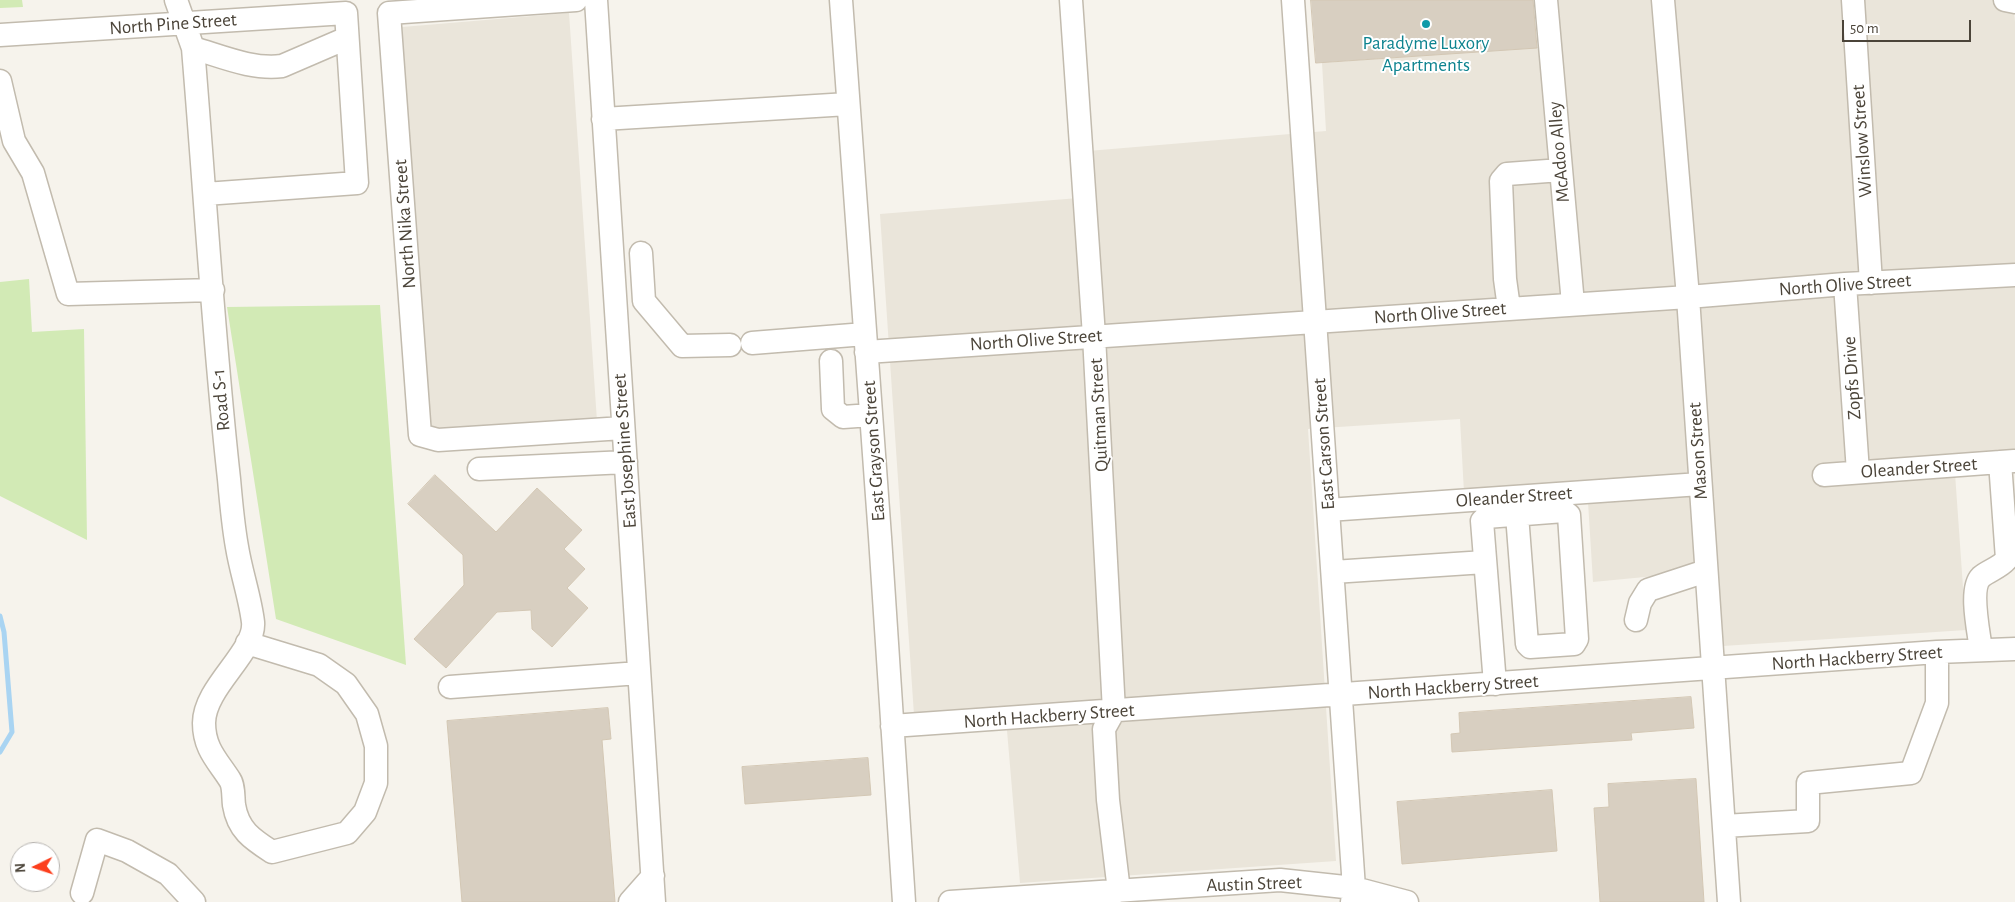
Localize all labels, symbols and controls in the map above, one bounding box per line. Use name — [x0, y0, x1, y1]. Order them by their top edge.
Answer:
street label: North Pine Street — [108, 8, 238, 40]
scale bar — [1845, 10, 1974, 42]
marker: Paradyme Luxory Apartments — [1420, 18, 1432, 30]
text: 50 m — [1850, 21, 1879, 36]
place label: Paradyme Luxory Apartments — [1363, 32, 1489, 76]
street label: Winslow Street — [1847, 84, 1877, 198]
street label: McAdoo Alley — [1543, 100, 1575, 204]
street label: North Nika Street — [389, 159, 421, 289]
street label: North Olive Street — [1778, 269, 1912, 301]
street label: North Olive Street — [1373, 297, 1507, 329]
street label: North Olive Street — [969, 324, 1103, 356]
street label: Zopfs Drive — [1838, 336, 1866, 420]
street label: Quitman Street — [1085, 358, 1113, 472]
street label: Road S-1 — [207, 368, 235, 432]
street label: East Josephine Street — [608, 373, 642, 529]
street label: East Carson Street — [1308, 377, 1340, 511]
street label: East Grayson Street — [858, 380, 890, 522]
street label: Mason Street — [1683, 402, 1713, 500]
street label: Oleander Street — [1860, 453, 1978, 483]
street label: Oleander Street — [1455, 482, 1573, 512]
street label: North Hackberry Street — [1771, 641, 1943, 675]
street label: North Hackberry Street — [1367, 670, 1539, 704]
street label: North Hackberry Street — [963, 699, 1135, 733]
north arrow — [10, 842, 60, 892]
text: N — [14, 863, 28, 873]
street label: Austin Street — [1206, 871, 1302, 897]

